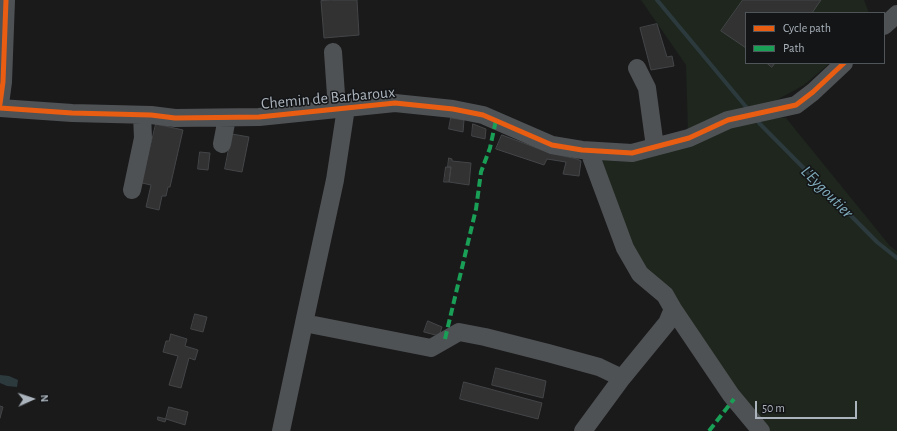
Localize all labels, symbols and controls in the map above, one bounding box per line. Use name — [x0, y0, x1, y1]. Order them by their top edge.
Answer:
legend — [745, 12, 885, 64]
text: Cycle path — [783, 22, 831, 34]
text: Path — [783, 42, 805, 54]
street label: Chemin de Barbaroux — [260, 83, 396, 113]
water label: L'Eygoutier — [796, 161, 858, 223]
north arrow — [12, 379, 52, 419]
scale bar — [757, 393, 859, 419]
text: N — [39, 394, 50, 402]
text: 50 m — [762, 402, 785, 414]

